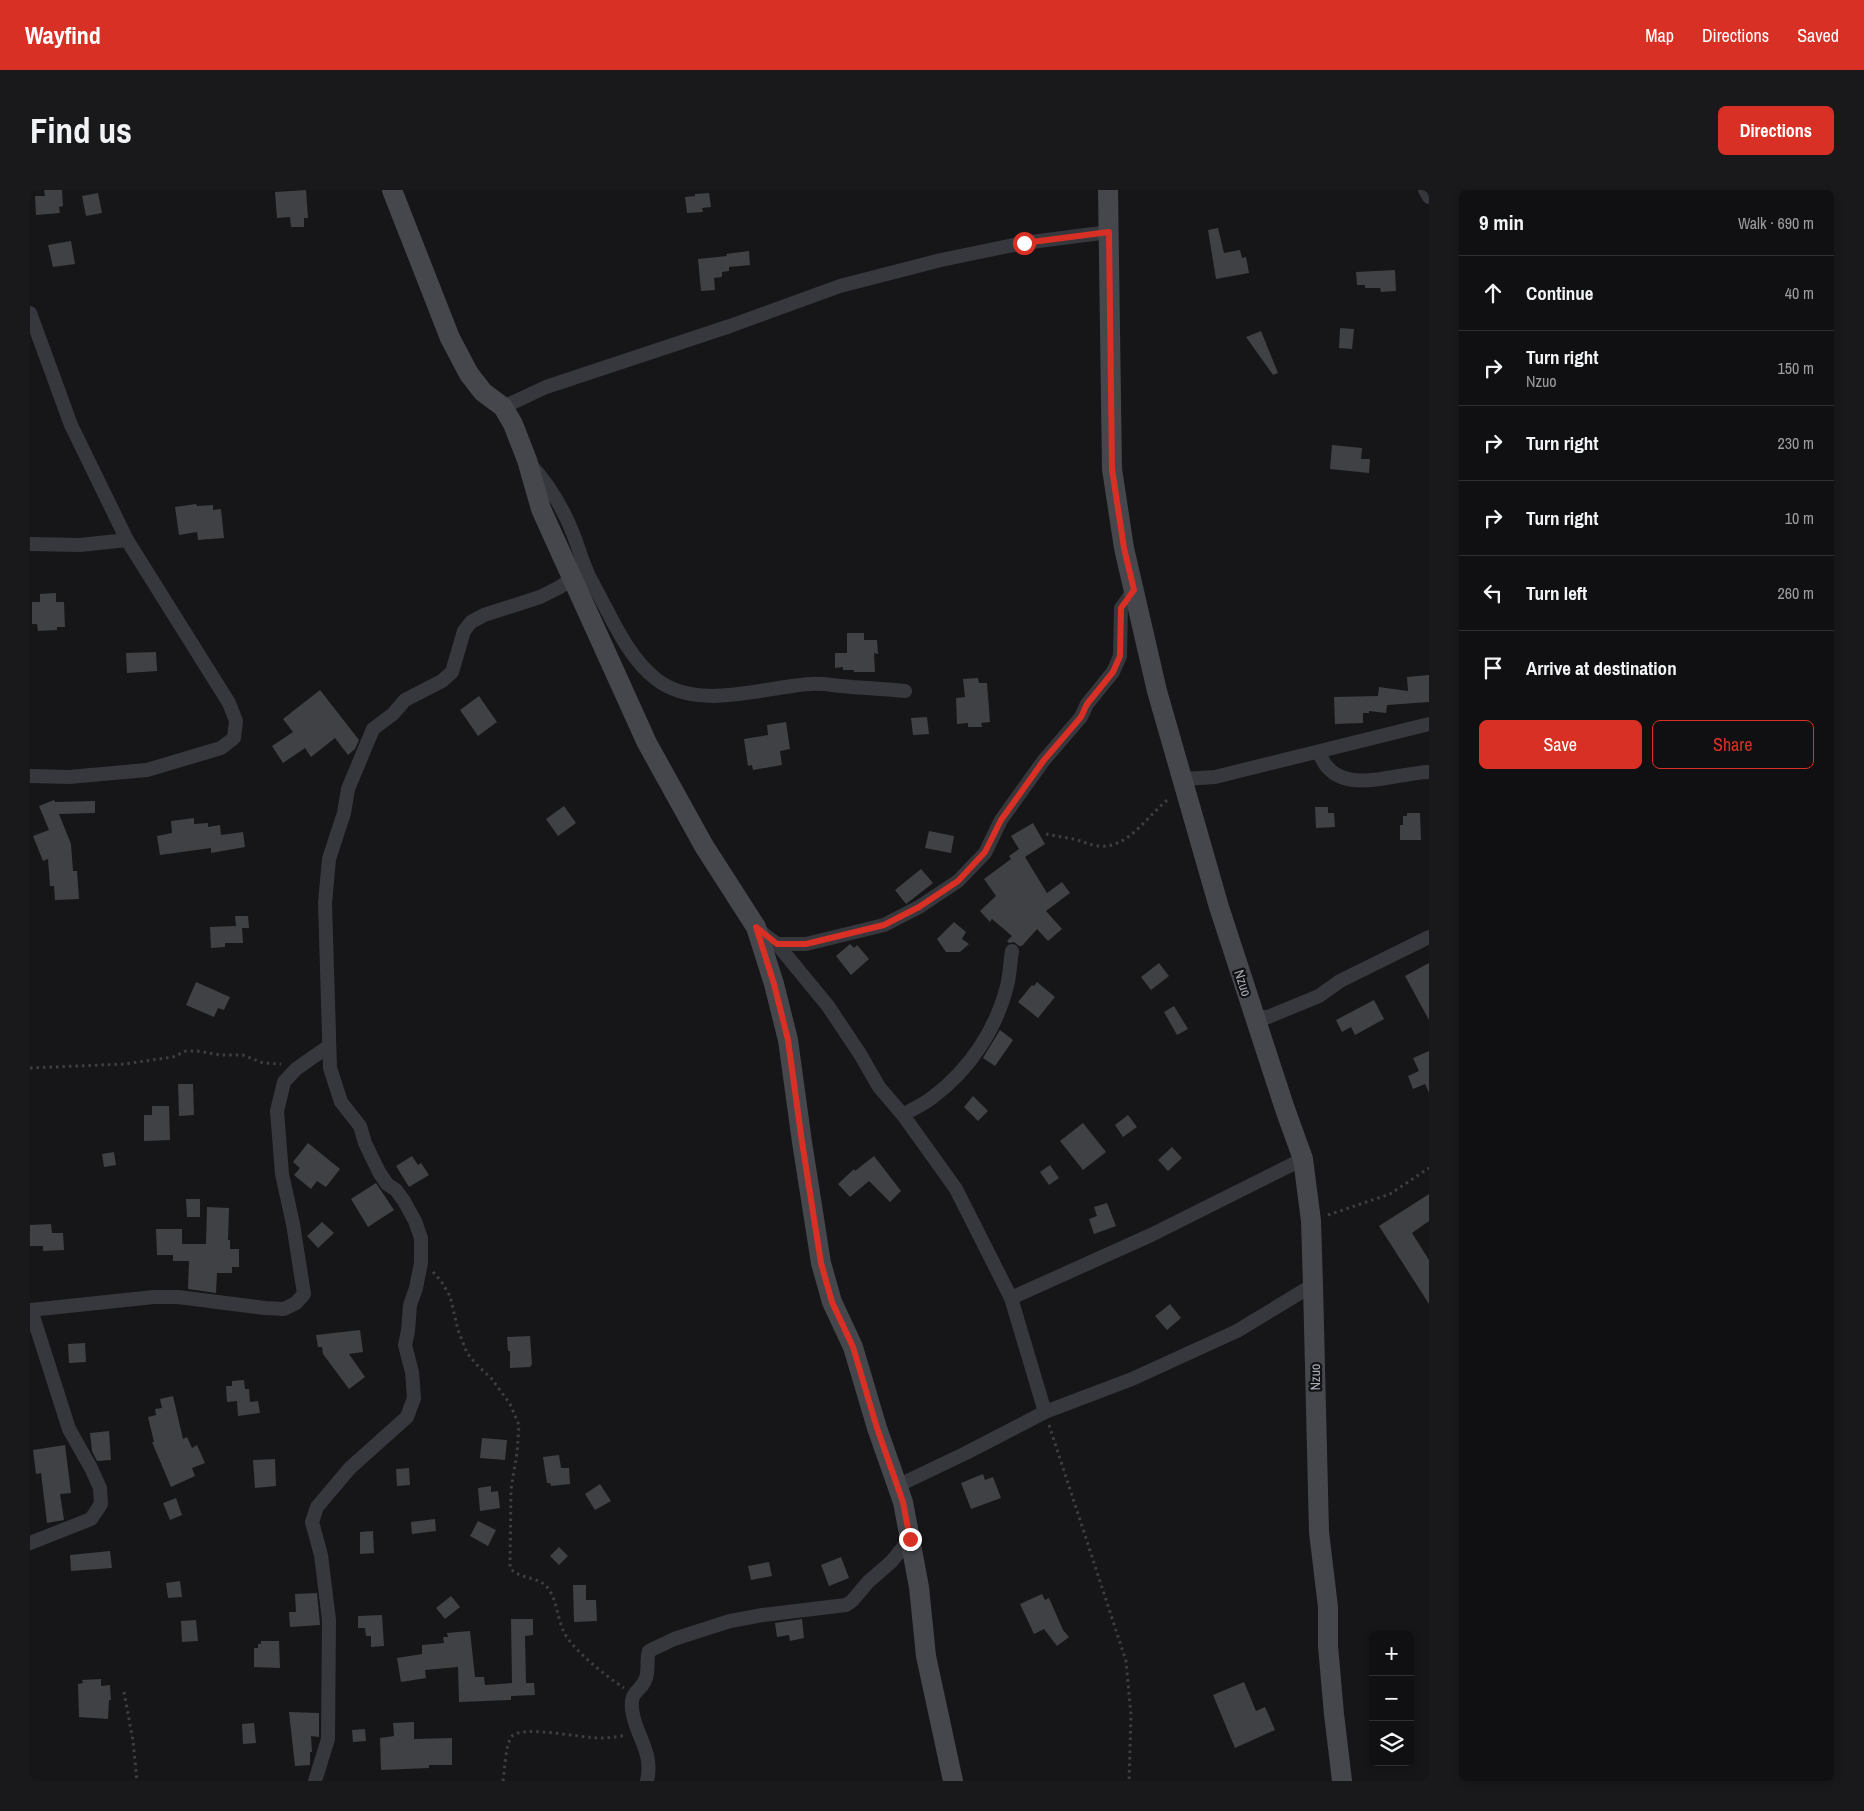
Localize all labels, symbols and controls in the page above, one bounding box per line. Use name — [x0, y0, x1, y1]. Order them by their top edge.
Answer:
text: Wayfind — [25, 19, 101, 51]
text: Map — [1645, 23, 1674, 48]
text: Directions — [1702, 23, 1769, 48]
text: Saved — [1797, 23, 1839, 48]
button: Directions — [1718, 106, 1834, 155]
text: Find us — [30, 107, 132, 154]
text: 9 min — [1479, 208, 1524, 237]
text: Walk · 690 m — [1738, 212, 1814, 234]
route start — [1013, 232, 1036, 255]
icon: ahead — [1479, 279, 1507, 307]
text: Continue — [1526, 280, 1594, 306]
text: 40 m — [1785, 282, 1814, 304]
text: Turn right — [1526, 344, 1598, 370]
icon: right — [1479, 354, 1507, 382]
text: 150 m — [1778, 357, 1814, 379]
text: Nzuo — [1526, 370, 1557, 392]
icon: right — [1479, 429, 1507, 457]
text: Turn right — [1526, 430, 1598, 456]
text: 230 m — [1778, 432, 1814, 454]
icon: right — [1479, 504, 1507, 532]
text: Turn right — [1526, 505, 1598, 531]
text: 10 m — [1785, 507, 1814, 529]
icon: left — [1479, 579, 1507, 607]
text: Turn left — [1526, 580, 1587, 606]
text: 260 m — [1778, 582, 1814, 604]
icon: arrive — [1479, 654, 1507, 682]
text: Arrive at destination — [1526, 655, 1677, 681]
button: Save — [1479, 720, 1642, 769]
button: Share — [1652, 720, 1814, 769]
street label: Nzuo — [1230, 967, 1256, 999]
street label: Nzuo — [1306, 1363, 1324, 1391]
route end — [899, 1528, 922, 1551]
map controls — [1369, 1631, 1414, 1766]
button: + — [1369, 1631, 1414, 1676]
button: − — [1369, 1676, 1414, 1721]
button: layers — [1369, 1721, 1414, 1766]

